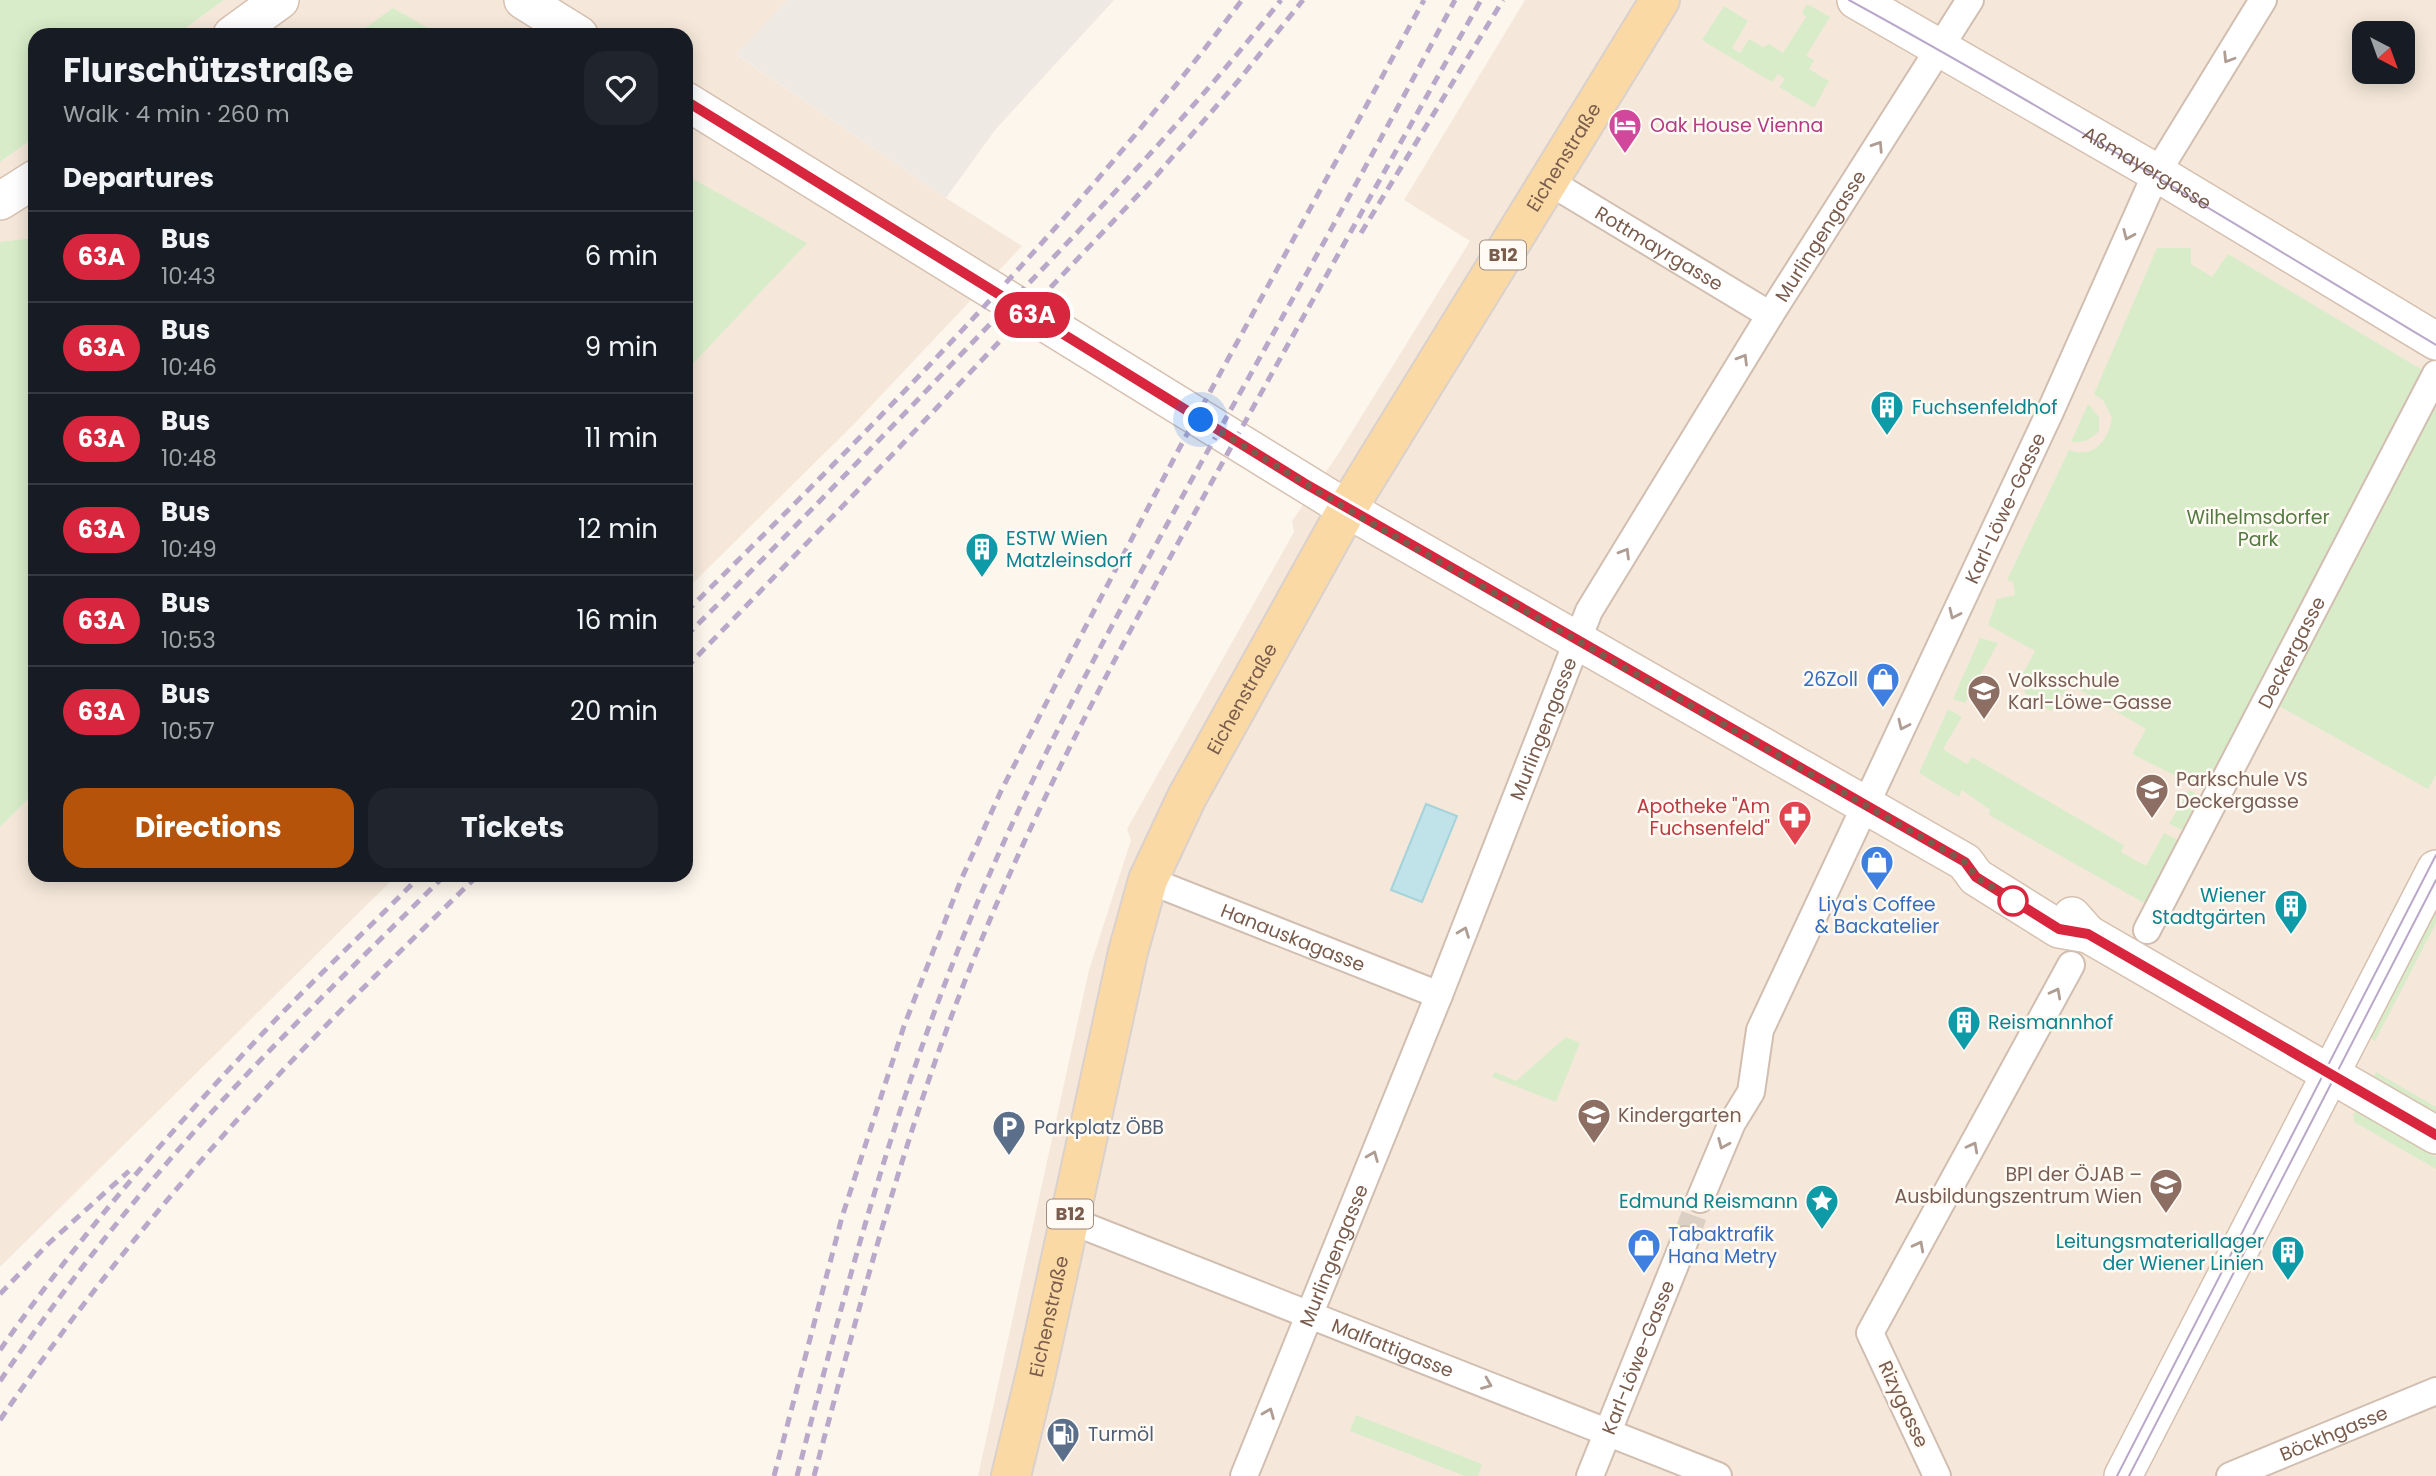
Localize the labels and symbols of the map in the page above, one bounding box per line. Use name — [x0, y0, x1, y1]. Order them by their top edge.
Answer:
north arrow — [2352, 21, 2415, 84]
one-way arrow — [2223, 51, 2236, 64]
street label: Eichenstraße — [1520, 98, 1608, 217]
hotel icon: Oak House Vienna — [1606, 106, 1644, 155]
place label: Oak House Vienna — [1650, 112, 1823, 139]
street label: Aßmayergasse — [2077, 120, 2216, 217]
one-way arrow — [1869, 141, 1882, 154]
street label: Murlingengasse — [1769, 165, 1873, 307]
street label: Rottmayrgasse — [1590, 200, 1728, 298]
one-way arrow — [2122, 228, 2136, 241]
road number: B12 — [1480, 241, 1526, 270]
line badge: 63A — [992, 292, 1072, 338]
one-way arrow — [1735, 353, 1748, 366]
building icon: Fuchsenfeldhof — [1868, 388, 1906, 437]
place label: Fuchsenfeldhof — [1912, 394, 2057, 421]
your location — [1183, 402, 1218, 437]
street label: Karl-Löwe-Gasse — [1958, 428, 2052, 588]
park label: Wilhelmsdorfer Park — [2186, 504, 2330, 553]
place label: ESTW Wien Matzleinsdorf — [1006, 525, 1132, 574]
building icon: ESTW Wien Matzleinsdorf — [963, 530, 1001, 579]
one-way arrow — [1616, 548, 1629, 561]
street label: Deckergasse — [2252, 592, 2332, 713]
one-way arrow — [1948, 607, 1962, 619]
street label: Eichenstraße — [1200, 638, 1284, 759]
street label: Murlingengasse — [1503, 653, 1584, 804]
shop icon: 26Zoll — [1864, 660, 1902, 709]
place label: 26Zoll — [1803, 666, 1858, 693]
place label: Volksschule Karl-Löwe-Gasse — [2008, 667, 2172, 716]
school or university icon: Volksschule Karl-Löwe-Gasse — [1965, 672, 2003, 721]
one-way arrow — [1897, 718, 1911, 730]
place label: Parkschule VS Deckergasse — [2176, 766, 2308, 815]
school or university icon: Parkschule VS Deckergasse — [2133, 771, 2171, 820]
place label: Apotheke "Am Fuchsenfeld" — [1637, 793, 1770, 842]
pharmacy icon: Apotheke "Am Fuchsenfeld" — [1776, 798, 1814, 847]
shop icon: Liya's Coffee & Backatelier — [1858, 843, 1896, 892]
place label: Wiener Stadtgärten — [2152, 882, 2266, 931]
unlabelled marker — [1998, 886, 2028, 916]
building icon: Wiener Stadtgärten — [2272, 887, 2310, 936]
place label: Liya's Coffee & Backatelier — [1815, 891, 1939, 940]
street label: Hanauskagasse — [1217, 897, 1369, 978]
one-way arrow — [1455, 926, 1469, 938]
one-way arrow — [2047, 988, 2061, 1000]
building icon: Reismannhof — [1945, 1003, 1983, 1052]
place label: Reismannhof — [1988, 1009, 2113, 1036]
school or university icon: Kindergarten — [1575, 1096, 1613, 1145]
place label: Kindergarten — [1618, 1102, 1742, 1129]
parking icon: Parkplatz ÖBB — [990, 1108, 1028, 1157]
place label: Parkplatz ÖBB — [1034, 1114, 1164, 1141]
one-way arrow — [1717, 1137, 1731, 1150]
one-way arrow — [1964, 1141, 1978, 1154]
one-way arrow — [1365, 1151, 1379, 1163]
place label: BPI der ÖJAB – Ausbildungszentrum Wien — [1894, 1161, 2142, 1210]
school or university icon: BPI der ÖJAB – Ausbildungszentrum Wien — [2147, 1166, 2185, 1215]
street label: Murlingengasse — [1293, 1180, 1375, 1331]
place icon: Edmund Reismann — [1803, 1182, 1841, 1231]
place label: Edmund Reismann — [1619, 1188, 1798, 1215]
road number: B12 — [1047, 1199, 1093, 1228]
place label: Tabaktrafik Hana Metry — [1668, 1221, 1777, 1270]
shop icon: Tabaktrafik Hana Metry — [1625, 1226, 1663, 1275]
place label: Leitungsmateriallager der Wiener Linien — [2056, 1228, 2264, 1277]
building icon: Leitungsmateriallager der Wiener Linien — [2269, 1233, 2307, 1282]
one-way arrow — [1911, 1241, 1924, 1253]
street label: Eichenstraße — [1022, 1253, 1075, 1380]
street label: Karl-Löwe-Gasse — [1595, 1276, 1681, 1439]
street label: Malfattigasse — [1328, 1312, 1457, 1384]
street label: Rizygasse — [1872, 1356, 1935, 1452]
one-way arrow — [1480, 1376, 1492, 1390]
street label: Böckhgasse — [2276, 1399, 2392, 1468]
one-way arrow — [1261, 1407, 1275, 1419]
fuel station icon: Turmöl — [1044, 1415, 1082, 1464]
place label: Turmöl — [1088, 1421, 1154, 1448]

